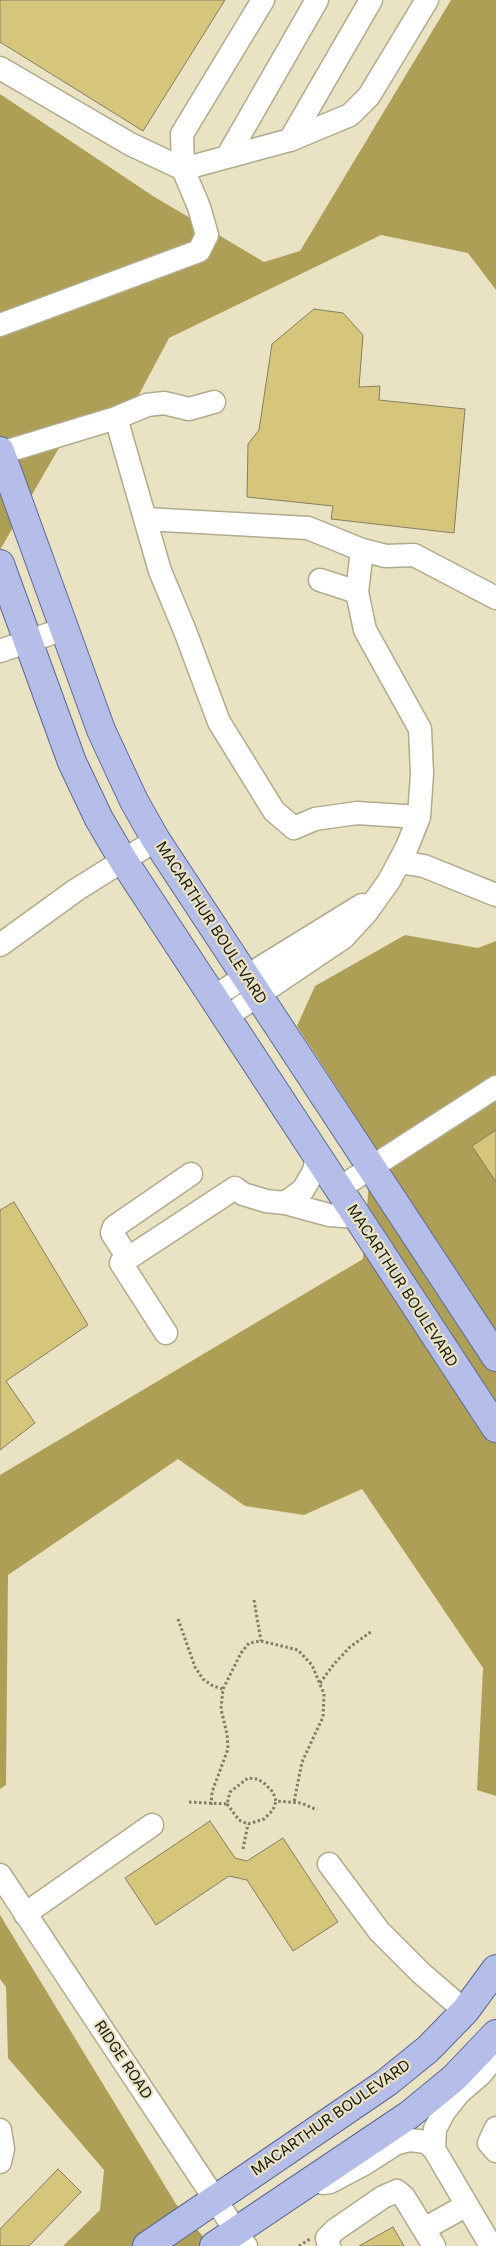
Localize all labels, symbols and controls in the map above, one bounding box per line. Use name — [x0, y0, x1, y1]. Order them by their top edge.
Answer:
street label: MACARTHUR BOULEVARD — [152, 838, 270, 1008]
street label: MACARTHUR BOULEVARD — [343, 1201, 461, 1371]
street label: RIDGE ROAD — [90, 2017, 156, 2103]
street label: MACARTHUR BOULEVARD — [248, 2056, 414, 2180]

